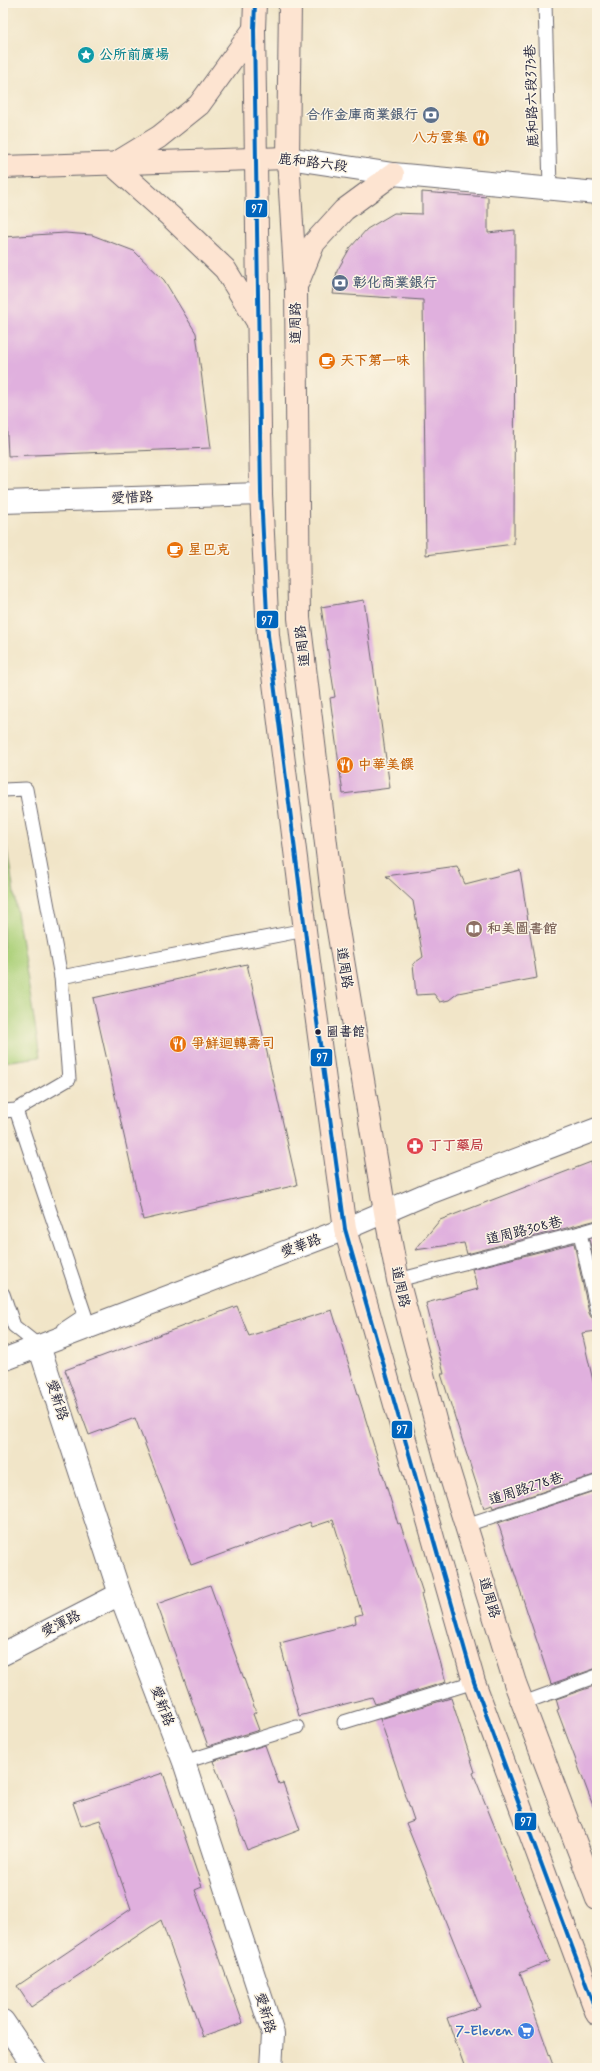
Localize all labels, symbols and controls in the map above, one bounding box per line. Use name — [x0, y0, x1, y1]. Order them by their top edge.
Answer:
street label: 鹿和路六段373巷 — [521, 43, 543, 148]
place icon: 公所前廣場 — [76, 45, 96, 65]
place label: 公所前廣場 — [99, 46, 169, 64]
bank icon: 合作金庫商業銀行 — [421, 105, 441, 125]
place label: 合作金庫商業銀行 — [306, 106, 418, 124]
restaurant icon: 八方雲集 — [471, 128, 491, 148]
place label: 八方雲集 — [412, 129, 468, 147]
street label: 鹿和路六段 — [277, 150, 349, 176]
line badge: 97 — [245, 199, 268, 218]
text: 97 — [252, 202, 263, 216]
bank icon: 彰化商業銀行 — [330, 273, 350, 293]
place label: 彰化商業銀行 — [353, 274, 437, 292]
street label: 道周路 — [287, 302, 305, 344]
cafe icon: 天下第一味 — [317, 351, 337, 371]
place label: 天下第一味 — [340, 352, 410, 370]
street label: 愛惜路 — [111, 488, 153, 508]
cafe icon: 星巴克 — [165, 540, 185, 560]
place label: 星巴克 — [188, 541, 230, 559]
line badge: 97 — [256, 610, 279, 629]
text: 97 — [262, 614, 273, 628]
street label: 道周路 — [292, 624, 314, 668]
restaurant icon: 中華美饌 — [335, 755, 355, 775]
place label: 中華美饌 — [358, 756, 414, 774]
library icon: 和美圖書館 — [464, 919, 484, 939]
place label: 和美圖書館 — [487, 920, 557, 938]
street label: 道周路 — [332, 946, 356, 990]
place label: 圖書館 — [326, 1024, 365, 1041]
marker: 圖書館 — [313, 1027, 323, 1037]
restaurant icon: 爭鮮迴轉壽司 — [168, 1034, 188, 1054]
place label: 爭鮮迴轉壽司 — [191, 1035, 275, 1053]
line badge: 97 — [310, 1048, 333, 1067]
text: 97 — [317, 1051, 328, 1065]
pharmacy icon: 丁丁藥局 — [405, 1136, 425, 1156]
place label: 丁丁藥局 — [428, 1137, 484, 1155]
street label: 道周路308巷 — [484, 1213, 565, 1249]
street label: 愛華路 — [278, 1230, 324, 1262]
street label: 道周路 — [387, 1265, 413, 1309]
street label: 愛新路 — [42, 1377, 72, 1423]
line badge: 97 — [391, 1420, 413, 1439]
text: 97 — [397, 1423, 408, 1437]
street label: 道周路278巷 — [486, 1468, 567, 1510]
street label: 道周路 — [474, 1575, 504, 1621]
street label: 愛渾路 — [38, 1606, 84, 1642]
street label: 愛新路 — [146, 1683, 178, 1729]
line badge: 97 — [514, 1812, 537, 1831]
text: 97 — [521, 1815, 532, 1829]
street label: 愛新路 — [251, 1990, 279, 2036]
supermarket icon: 7-Eleven — [516, 2021, 536, 2041]
place label: 7-Eleven — [455, 2022, 514, 2040]

